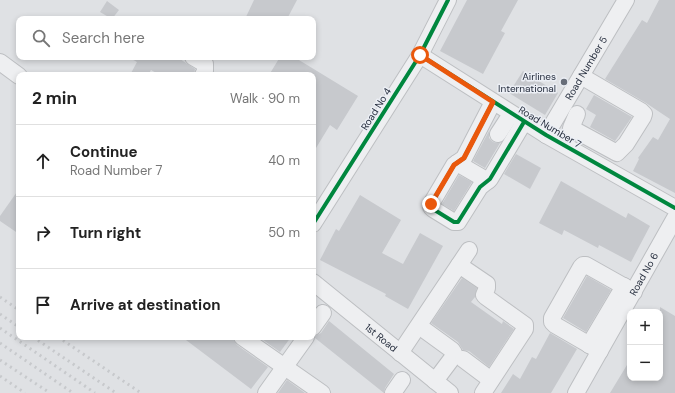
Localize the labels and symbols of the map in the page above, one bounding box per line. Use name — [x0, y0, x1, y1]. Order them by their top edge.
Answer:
street label: Road Number 5 — [562, 34, 610, 102]
route start — [411, 46, 429, 64]
place label: Airlines International — [498, 70, 556, 95]
marker: Airlines International — [559, 77, 569, 87]
street label: Road No 4 — [358, 85, 394, 133]
street label: Road Number 7 — [516, 103, 584, 151]
route end — [422, 195, 440, 213]
street label: Road No 6 — [626, 250, 661, 298]
street label: 1st Road — [363, 320, 400, 354]

